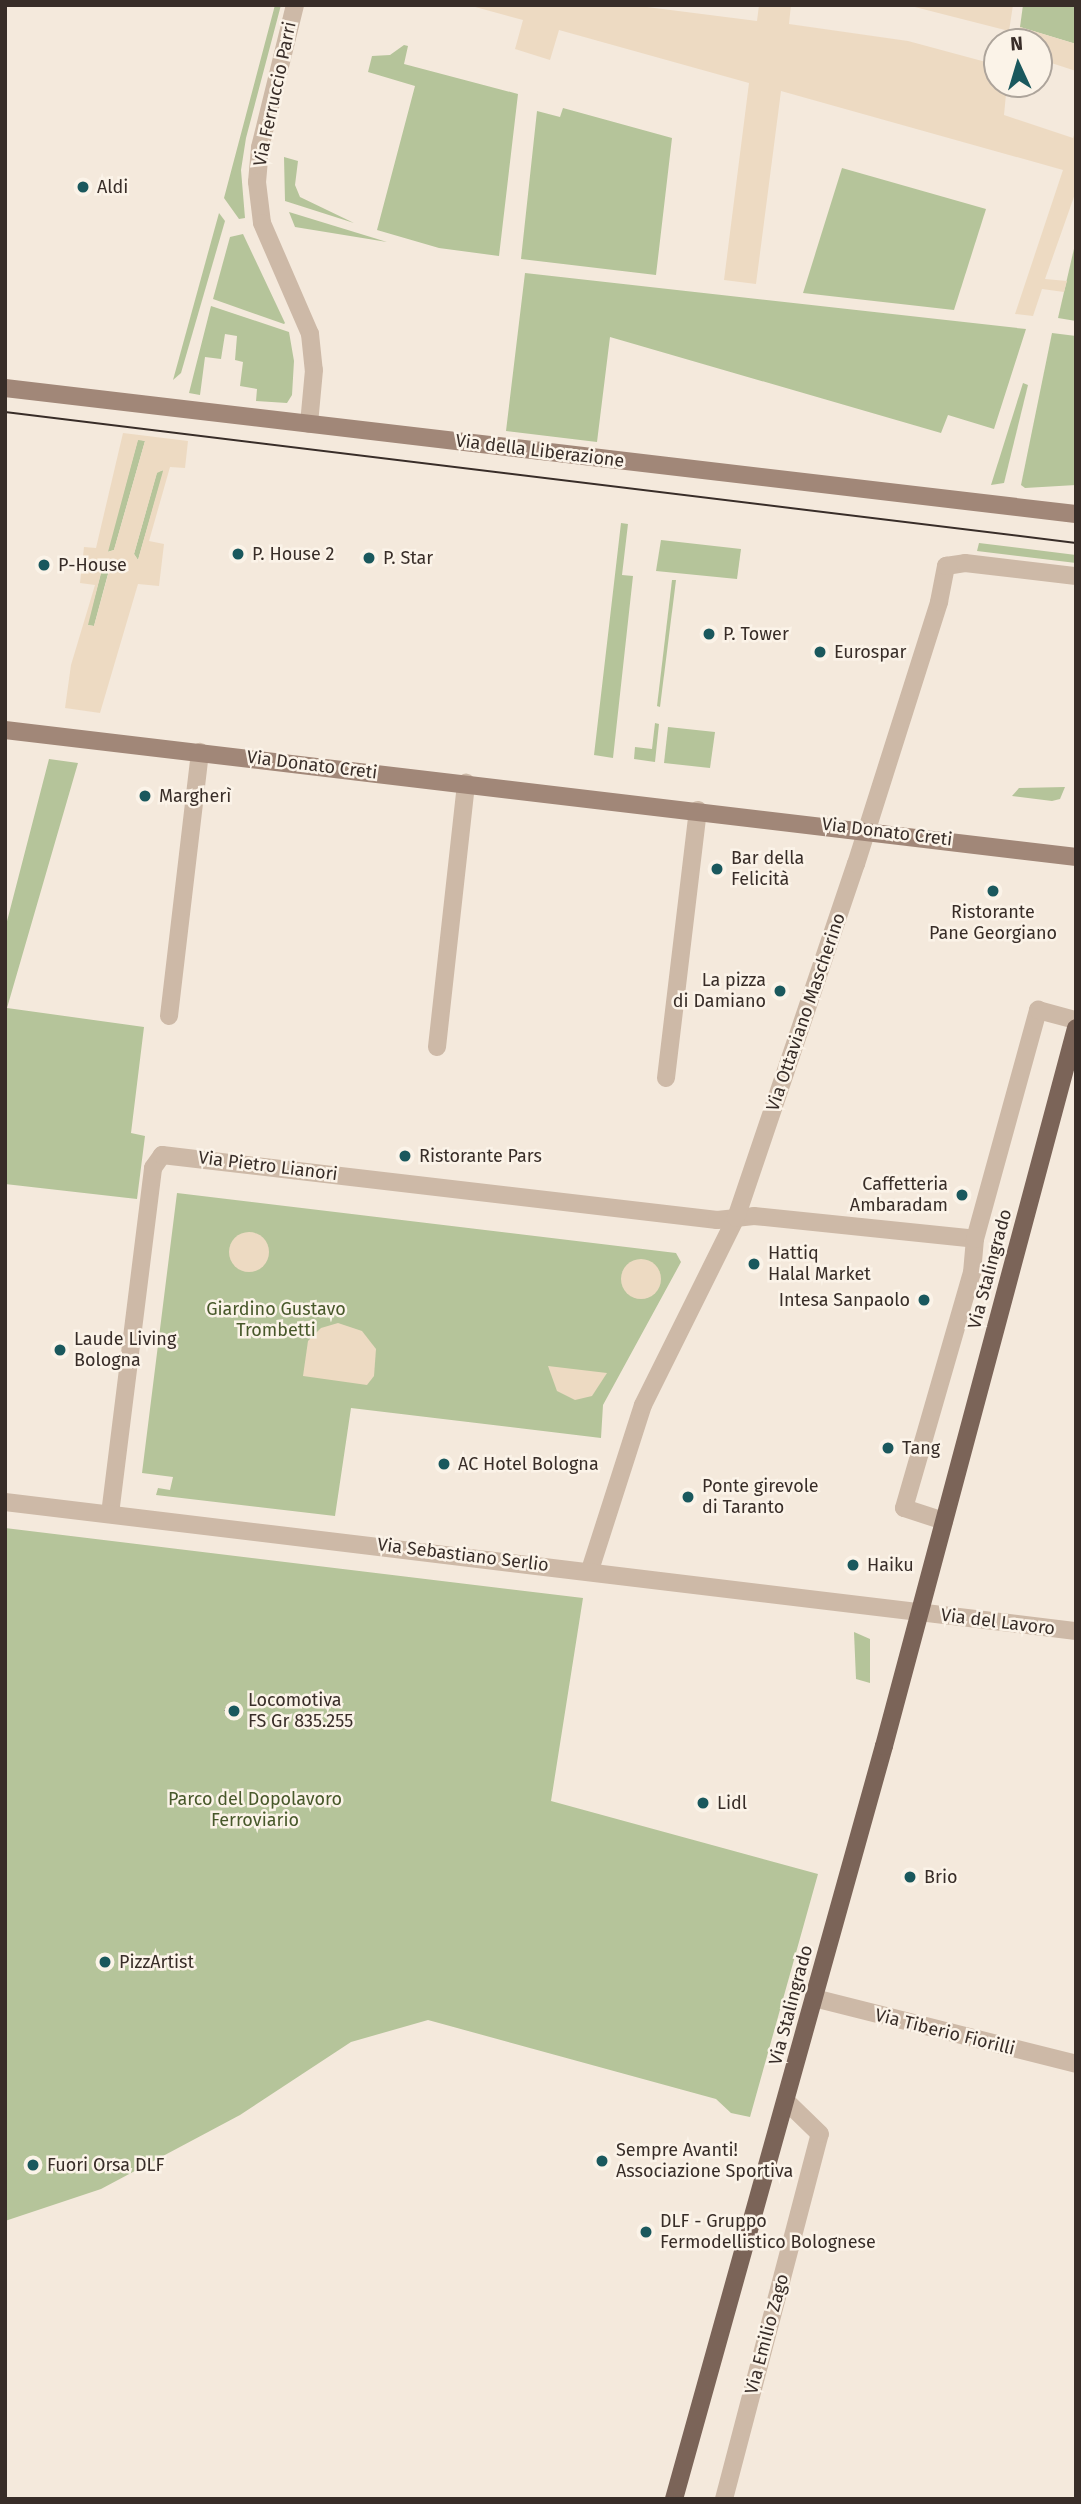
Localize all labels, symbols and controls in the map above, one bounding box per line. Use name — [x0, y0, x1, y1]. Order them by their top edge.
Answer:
street label: Via Ferruccio Parri — [249, 20, 301, 168]
north arrow — [983, 28, 1053, 98]
text: N — [1010, 32, 1024, 55]
place label: Aldi — [97, 176, 128, 198]
marker: Aldi — [75, 179, 91, 195]
street label: Via della Liberazione — [454, 430, 626, 472]
place label: P. House 2 — [252, 543, 335, 565]
marker: P. House 2 — [230, 546, 246, 562]
place label: P. Star — [383, 547, 433, 569]
marker: P. Star — [361, 550, 377, 566]
place label: P-House — [58, 554, 127, 576]
marker: P-House — [36, 557, 52, 573]
place label: P. Tower — [723, 623, 789, 645]
marker: P. Tower — [701, 626, 717, 642]
place label: Eurospar — [834, 641, 906, 663]
marker: Eurospar — [812, 644, 828, 660]
street label: Via Donato Creti — [246, 746, 378, 784]
place label: Margherì — [159, 785, 231, 807]
marker: Margherì — [137, 788, 153, 804]
street label: Via Donato Creti — [821, 813, 953, 851]
place label: Bar della Felicità — [731, 848, 804, 890]
marker: Bar della Felicità — [709, 861, 725, 877]
marker: Ristorante Pane Georgiano — [985, 883, 1001, 899]
place label: Ristorante Pane Georgiano — [929, 902, 1057, 944]
street label: Via Ottaviano Mascherino — [762, 910, 850, 1114]
place label: La pizza di Damiano — [673, 970, 766, 1012]
marker: La pizza di Damiano — [772, 983, 788, 999]
place label: Ristorante Pars — [419, 1145, 542, 1167]
street label: Via Pietro Lianori — [197, 1147, 339, 1185]
marker: Ristorante Pars — [397, 1148, 413, 1164]
place label: Caffetteria Ambaradam — [850, 1174, 948, 1216]
marker: Caffetteria Ambaradam — [954, 1187, 970, 1203]
street label: Via Stalingrado — [964, 1207, 1016, 1331]
place label: Hattiq Halal Market — [768, 1243, 871, 1286]
marker: Hattiq Halal Market — [746, 1256, 762, 1272]
place label: Intesa Sanpaolo — [779, 1289, 910, 1311]
marker: Intesa Sanpaolo — [916, 1292, 932, 1308]
park label: Giardino Gustavo Trombetti — [206, 1299, 346, 1342]
place label: Laude Living Bologna — [74, 1329, 176, 1372]
marker: Laude Living Bologna — [52, 1342, 68, 1358]
place label: Tang — [902, 1437, 940, 1459]
marker: Tang — [880, 1440, 896, 1456]
place label: AC Hotel Bologna — [458, 1453, 599, 1475]
marker: AC Hotel Bologna — [436, 1456, 452, 1472]
place label: Ponte girevole di Taranto — [702, 1476, 819, 1518]
marker: Ponte girevole di Taranto — [680, 1489, 696, 1505]
street label: Via Sebastiano Serlio — [376, 1534, 550, 1576]
place label: Haiku — [867, 1554, 914, 1576]
marker: Haiku — [845, 1557, 861, 1573]
street label: Via del Lavoro — [940, 1604, 1056, 1640]
place label: Locomotiva FS Gr 835.255 — [248, 1690, 353, 1732]
marker: Locomotiva FS Gr 835.255 — [226, 1703, 242, 1719]
park label: Parco del Dopolavoro Ferroviario — [168, 1789, 342, 1832]
place label: Lidl — [717, 1792, 747, 1814]
marker: Lidl — [695, 1795, 711, 1811]
place label: Brio — [924, 1866, 957, 1888]
marker: Brio — [902, 1869, 918, 1885]
street label: Via Stalingrado — [765, 1943, 817, 2067]
place label: PizzArtist — [119, 1951, 194, 1973]
marker: PizzArtist — [97, 1954, 113, 1970]
street label: Via Tiberio Fiorilli — [873, 2004, 1017, 2060]
place label: Sempre Avanti! Associazione Sportiva — [616, 2140, 793, 2182]
marker: Sempre Avanti! Associazione Sportiva — [594, 2153, 610, 2169]
place label: Fuori Orsa DLF — [47, 2154, 164, 2176]
marker: Fuori Orsa DLF — [25, 2157, 41, 2173]
place label: DLF - Gruppo Fermodellistico Bolognese — [660, 2211, 876, 2254]
marker: DLF - Gruppo Fermodellistico Bolognese — [638, 2224, 654, 2240]
street label: Via Emilio Zago — [741, 2272, 793, 2396]

